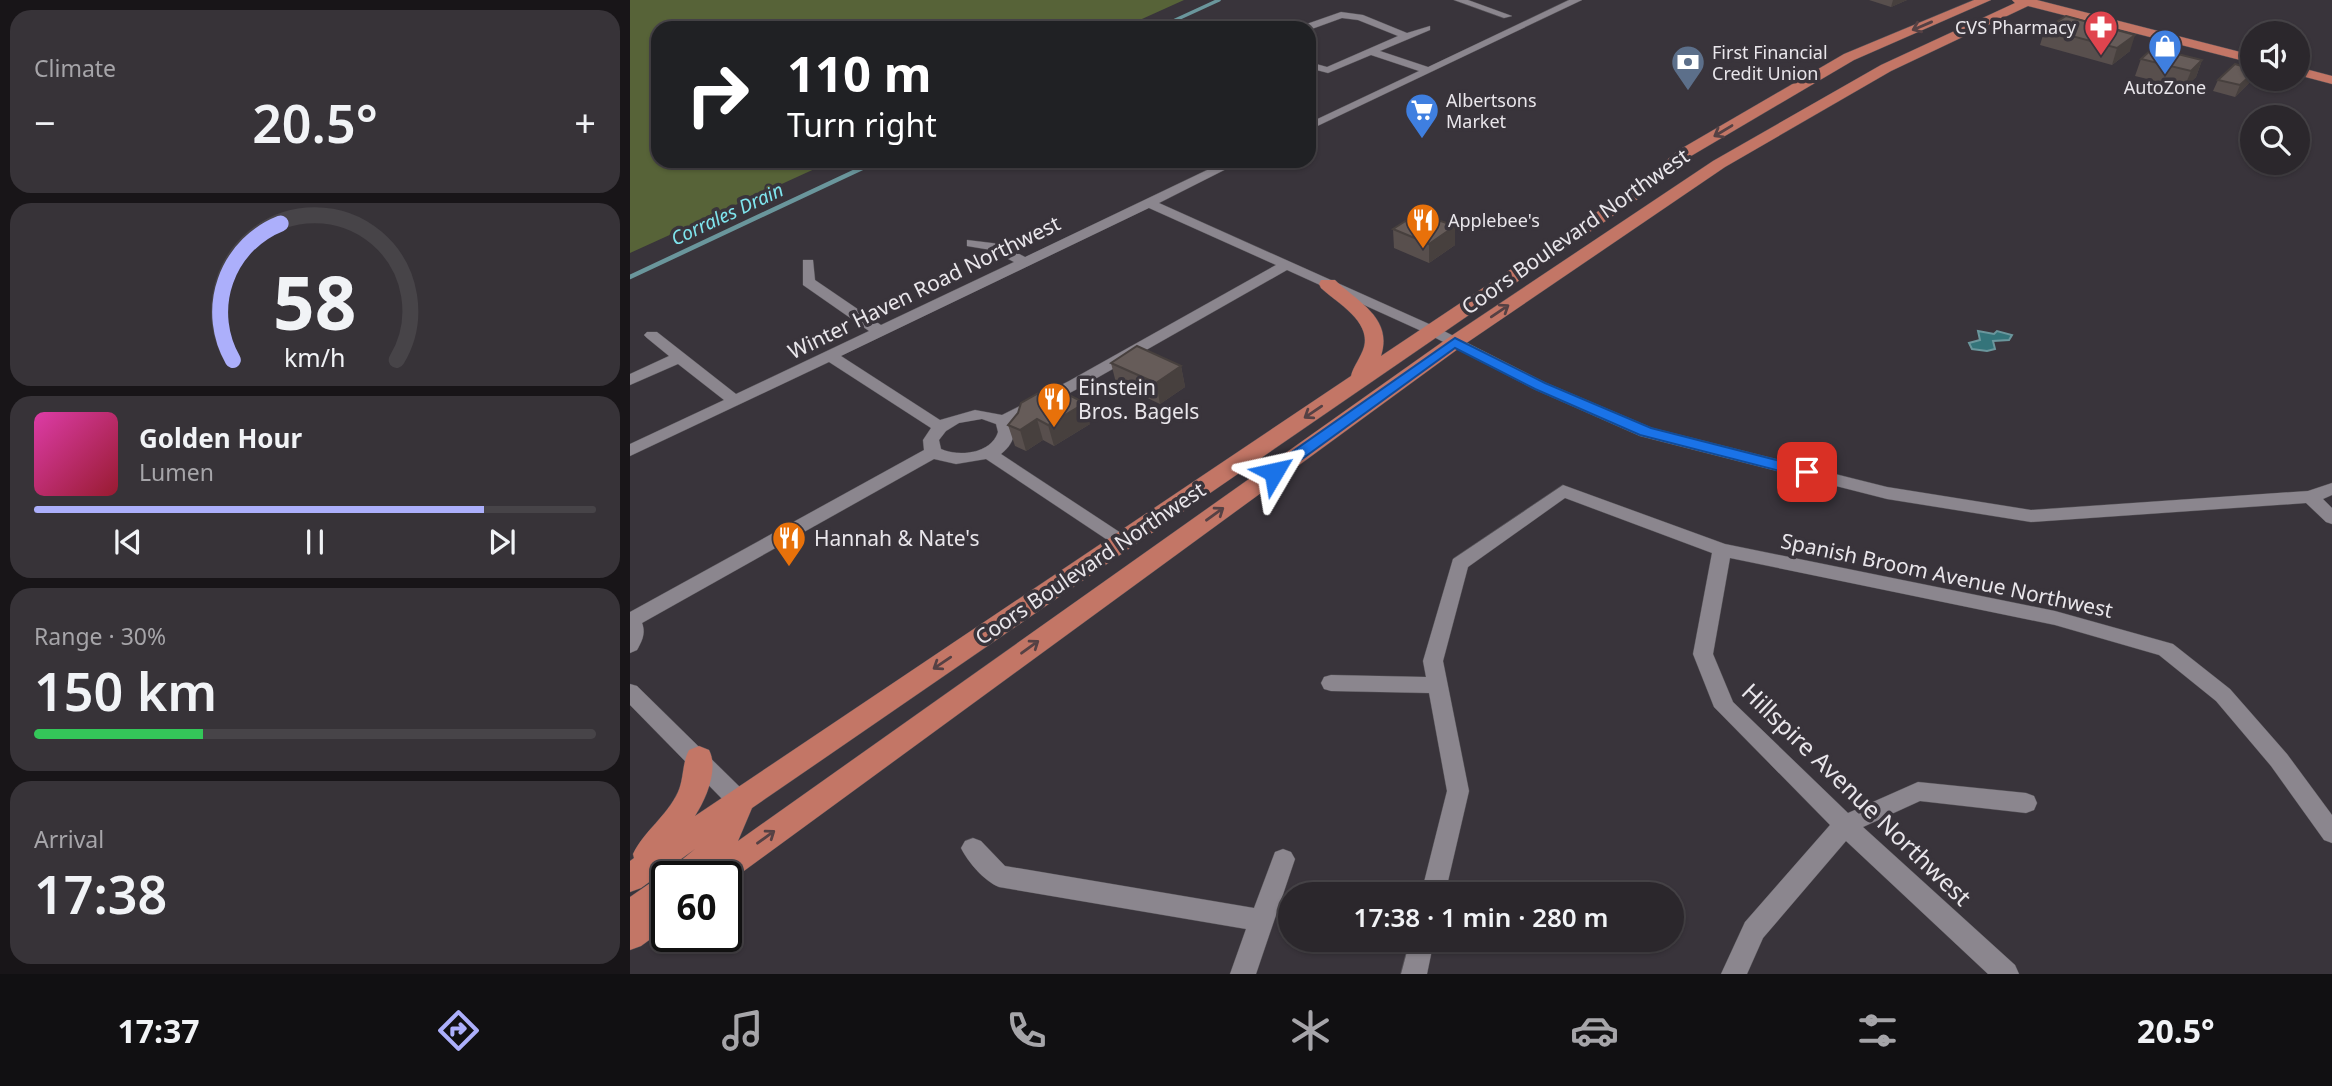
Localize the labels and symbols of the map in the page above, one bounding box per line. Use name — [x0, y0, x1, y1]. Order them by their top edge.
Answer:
pharmacy icon: CVS Pharmacy — [2082, 8, 2120, 57]
place label: CVS Pharmacy — [1955, 15, 2077, 39]
one-way arrow — [1912, 21, 1934, 34]
shop icon: AutoZone — [2146, 27, 2184, 76]
place label: First Financial Credit Union — [1712, 40, 1828, 85]
bank icon: First Financial Credit Union — [1669, 43, 1707, 92]
place label: AutoZone — [2124, 75, 2206, 99]
place label: Albertsons Market — [1446, 88, 1537, 133]
supermarket icon: Albertsons Market — [1403, 91, 1441, 140]
one-way arrow — [1713, 124, 1733, 138]
street label: Coors Boulevard Northwest — [1456, 141, 1695, 320]
water label: Corrales Drain — [666, 177, 788, 251]
restaurant icon: Applebee's — [1404, 201, 1442, 250]
place label: Applebee's — [1448, 208, 1540, 232]
street label: Winter Haven Road Northwest — [783, 209, 1065, 365]
one-way arrow — [1490, 304, 1509, 318]
place label: Einstein Bros. Bagels — [1078, 373, 1199, 425]
restaurant icon: Einstein Bros. Bagels — [1035, 380, 1073, 429]
one-way arrow — [1304, 405, 1323, 419]
position arrow — [1237, 435, 1311, 509]
pin — [1777, 442, 1837, 502]
street label: Coors Boulevard Northwest — [969, 475, 1211, 651]
one-way arrow — [1205, 507, 1224, 521]
restaurant icon: Hannah & Nate's — [770, 519, 808, 568]
place label: Hannah & Nate's — [814, 524, 979, 552]
street label: Spanish Broom Avenue Northwest — [1778, 526, 2116, 624]
one-way arrow — [1020, 640, 1039, 654]
one-way arrow — [933, 656, 952, 671]
street label: Hillspire Avenue Northwest — [1735, 675, 1979, 913]
one-way arrow — [756, 830, 775, 844]
speed limit sign: 60 — [651, 861, 742, 952]

